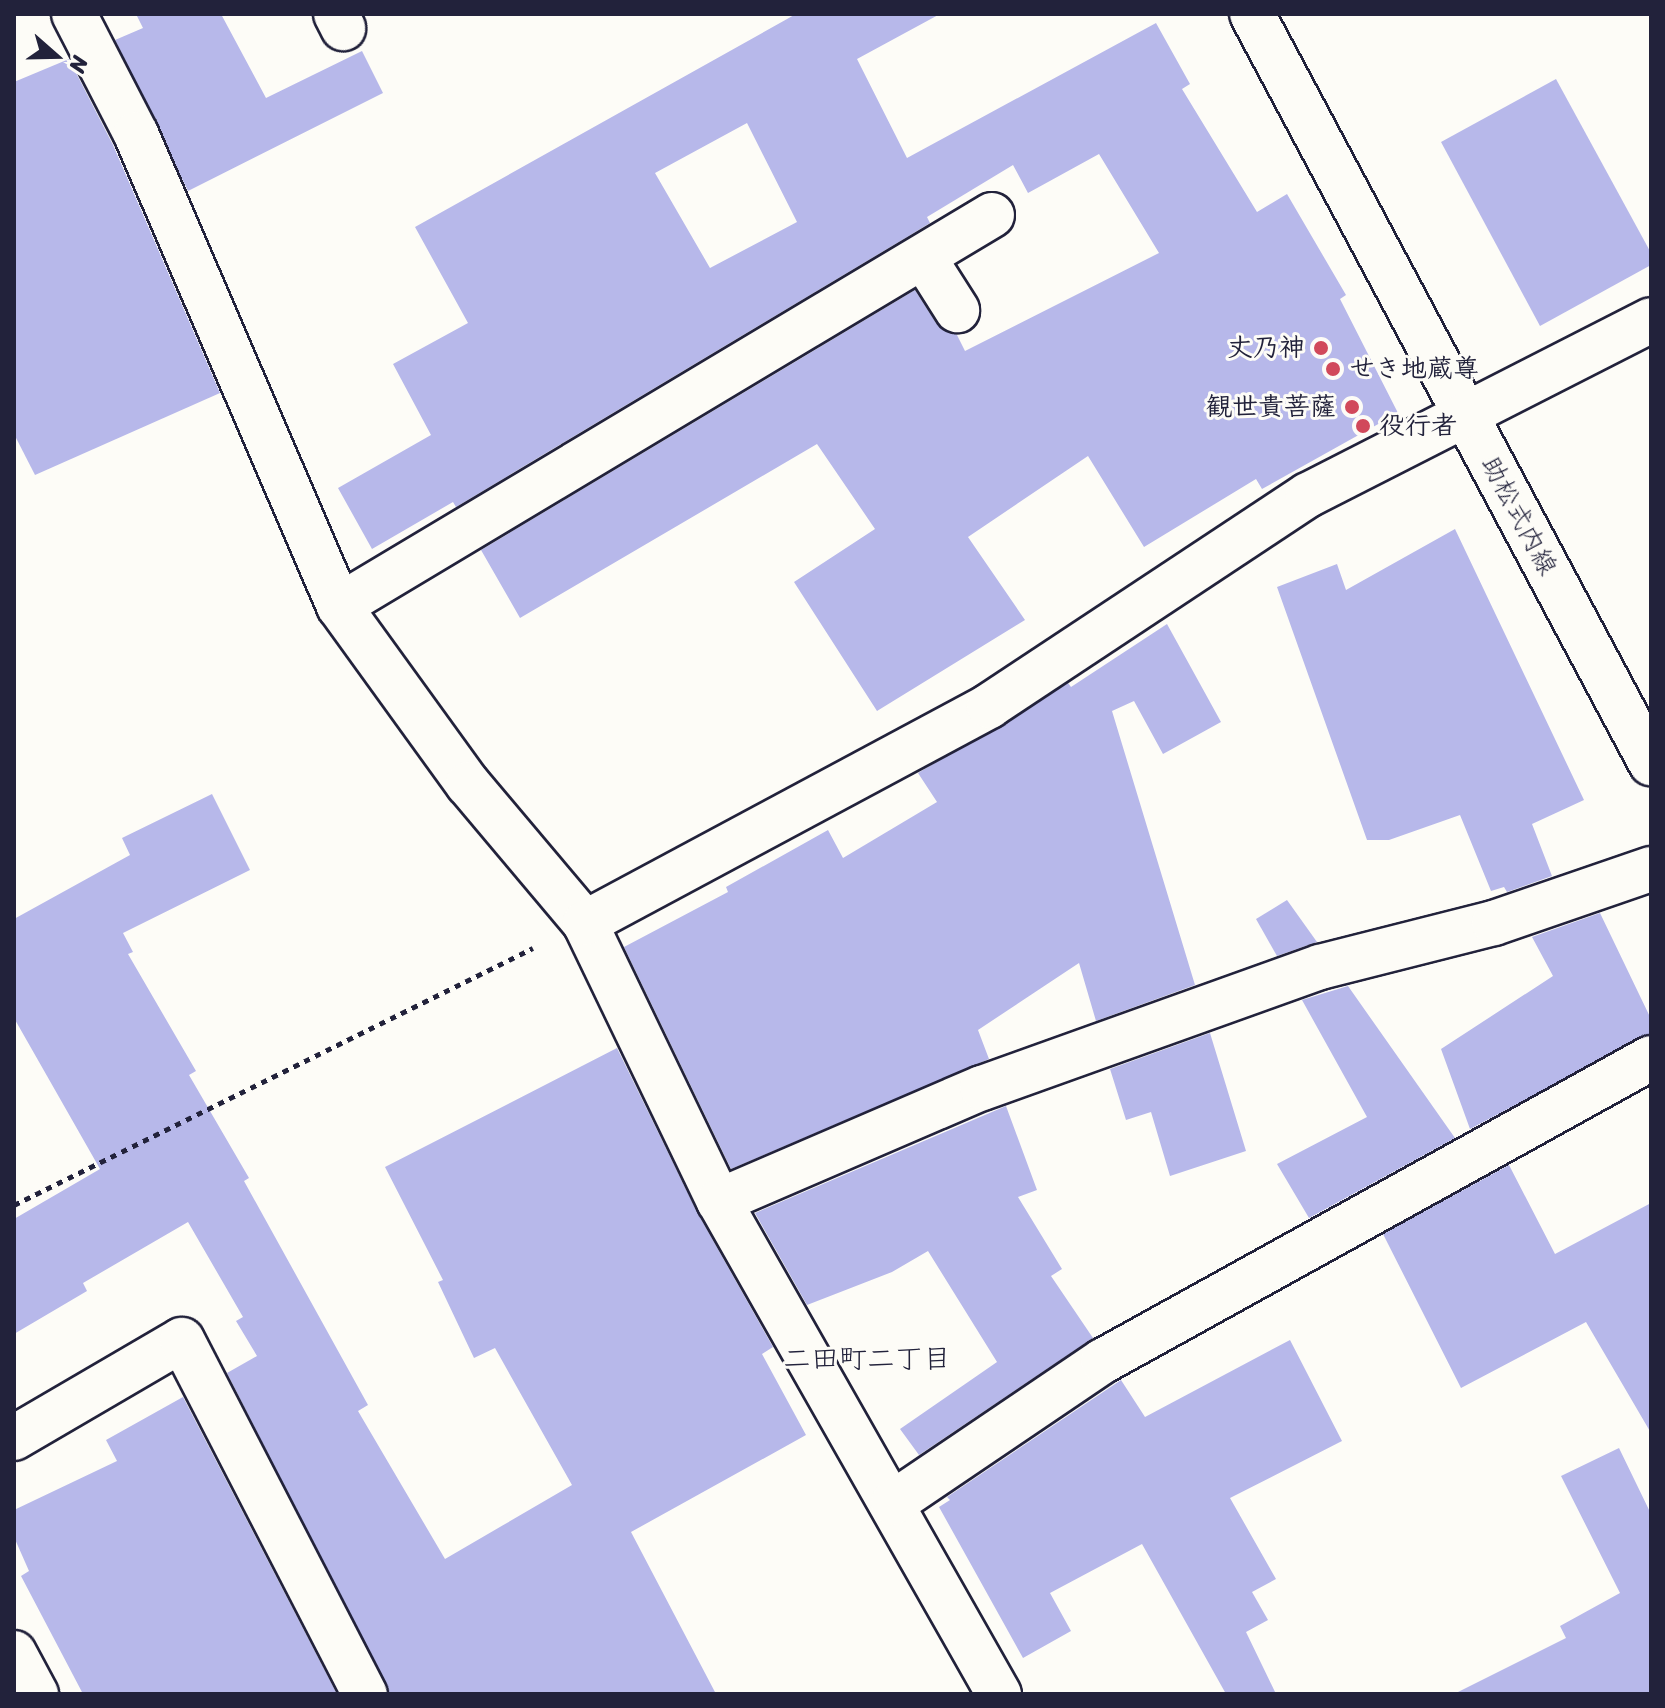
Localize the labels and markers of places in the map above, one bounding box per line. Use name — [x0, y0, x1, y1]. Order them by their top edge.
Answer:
place label: 丈乃神 — [1227, 332, 1305, 364]
marker: 丈乃神 — [1312, 339, 1330, 357]
place label: せき地蔵尊 — [1349, 353, 1479, 385]
marker: せき地蔵尊 — [1324, 360, 1342, 378]
place label: 観世貴菩薩 — [1206, 391, 1336, 423]
marker: 観世貴菩薩 — [1343, 398, 1361, 416]
place label: 役行者 — [1379, 410, 1457, 442]
marker: 役行者 — [1354, 417, 1372, 435]

